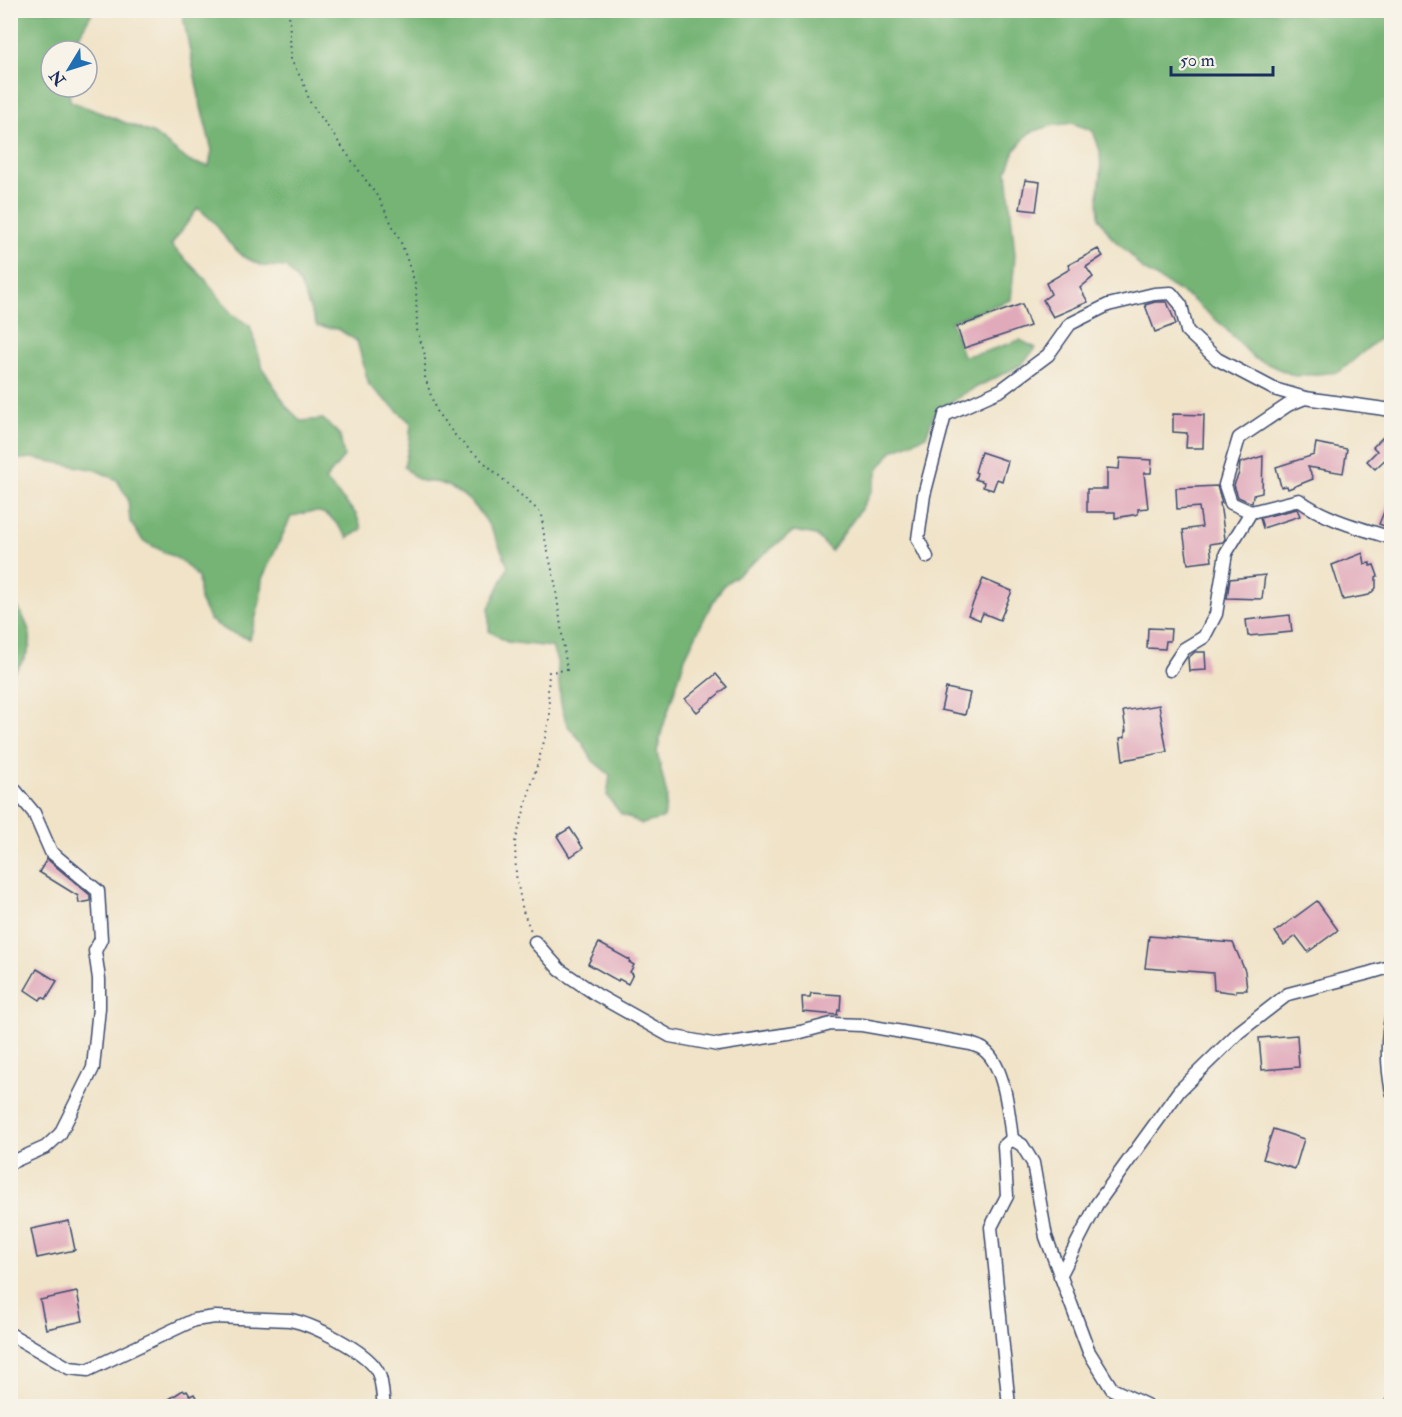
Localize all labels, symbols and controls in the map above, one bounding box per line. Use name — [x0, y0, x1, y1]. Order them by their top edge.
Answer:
north arrow — [39, 39, 99, 99]
scale bar — [1171, 39, 1273, 77]
text: 50 m — [1180, 49, 1215, 72]
text: N — [45, 65, 71, 90]

